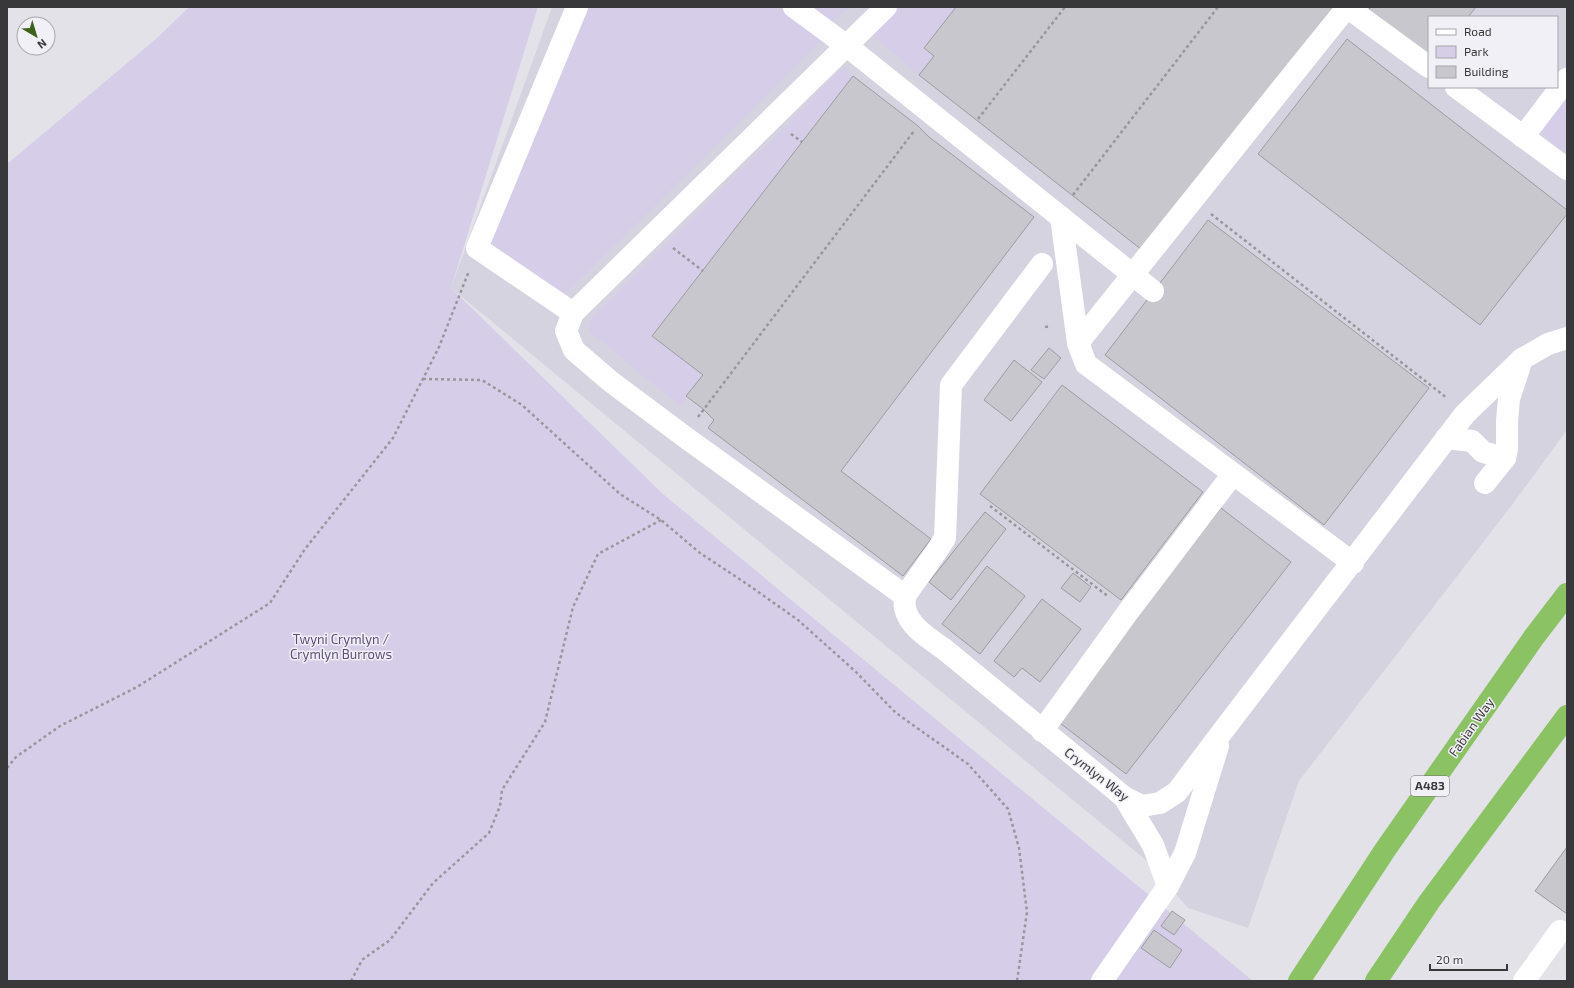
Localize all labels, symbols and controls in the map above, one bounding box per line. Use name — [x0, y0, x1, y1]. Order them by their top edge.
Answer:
north arrow — [16, 16, 56, 56]
legend — [1428, 16, 1558, 88]
text: Road — [1464, 24, 1492, 38]
text: N — [35, 37, 50, 52]
text: Park — [1464, 44, 1489, 58]
text: Building — [1464, 64, 1509, 78]
park label: Twyni Crymlyn / Crymlyn Burrows — [290, 631, 392, 662]
street label: Fabian Way — [1445, 694, 1497, 759]
street label: Crymlyn Way — [1061, 744, 1133, 804]
road number: A483 — [1411, 776, 1449, 796]
scale bar — [1430, 946, 1507, 972]
text: 20 m — [1436, 952, 1463, 966]

